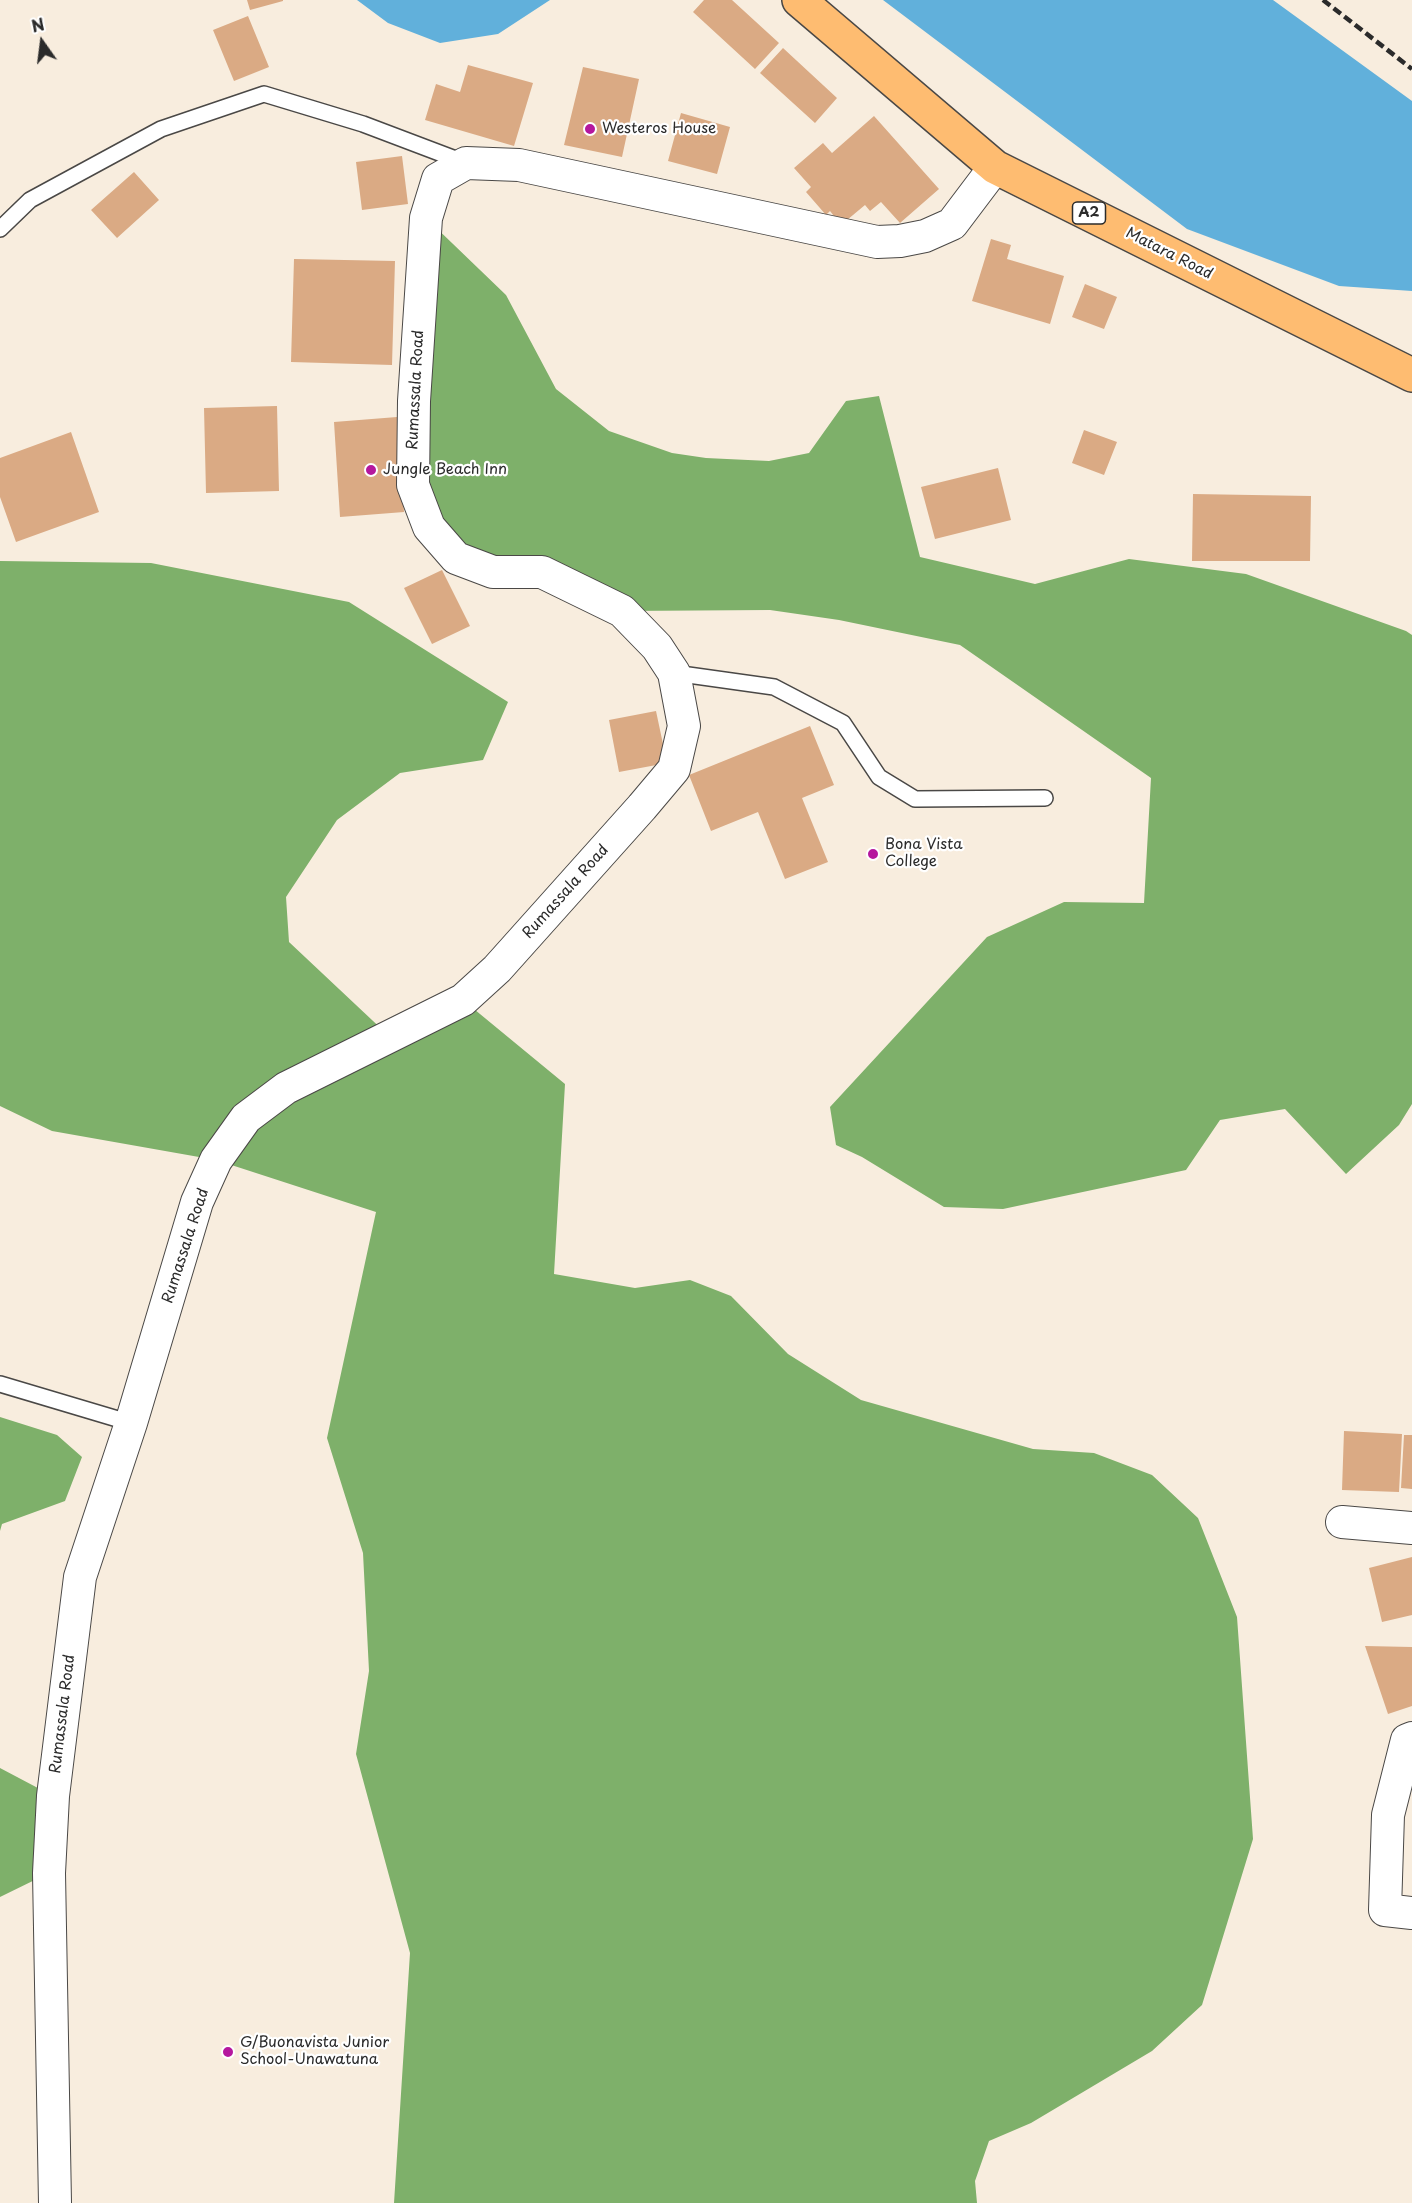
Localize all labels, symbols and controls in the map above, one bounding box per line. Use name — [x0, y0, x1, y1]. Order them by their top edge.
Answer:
text: N — [29, 11, 47, 38]
north arrow — [12, 12, 72, 72]
place label: Westeros House — [602, 120, 716, 138]
marker: Westeros House — [583, 122, 597, 136]
road number: A2 — [1072, 202, 1106, 224]
street label: Matara Road — [1122, 224, 1216, 284]
street label: Rumassala Road — [404, 330, 428, 450]
place label: Jungle Beach Inn — [383, 461, 507, 479]
marker: Jungle Beach Inn — [364, 463, 378, 477]
place label: Bona Vista College — [885, 836, 963, 871]
street label: Rumassala Road — [519, 841, 613, 943]
marker: Bona Vista College — [866, 847, 880, 861]
street label: Rumassala Road — [159, 1186, 213, 1306]
street label: Rumassala Road — [47, 1653, 79, 1775]
place label: G/Buonavista Junior School-Unawatuna — [240, 2034, 389, 2069]
marker: G/Buonavista Junior School-Unawatuna — [221, 2045, 235, 2059]

